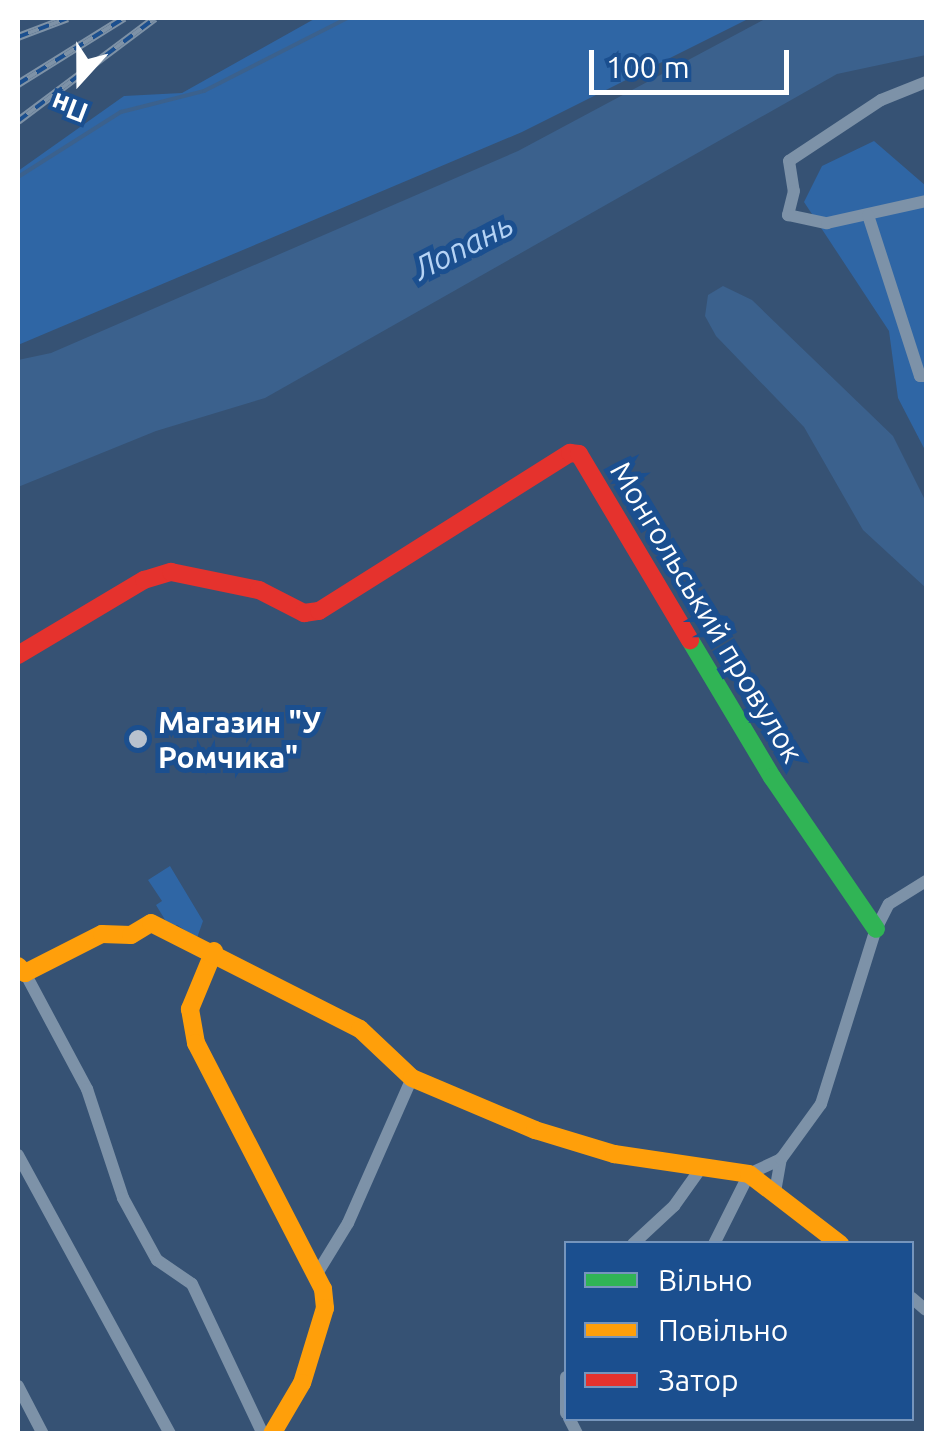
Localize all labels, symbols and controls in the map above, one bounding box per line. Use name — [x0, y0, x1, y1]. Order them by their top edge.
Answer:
north arrow — [30, 30, 130, 130]
scale bar — [594, 30, 794, 92]
text: 100 m — [606, 50, 690, 84]
text: Пн — [46, 87, 92, 130]
water label: Лопань — [406, 205, 520, 287]
street label: Монгольський провулок — [603, 455, 811, 769]
place label: Магазин "У Ромчика" — [158, 704, 321, 774]
marker: Магазин "У Ромчика" — [127, 728, 149, 750]
legend — [564, 1241, 914, 1421]
text: Вільно — [658, 1263, 753, 1297]
text: Повільно — [658, 1313, 788, 1347]
text: Затор — [658, 1363, 739, 1397]

